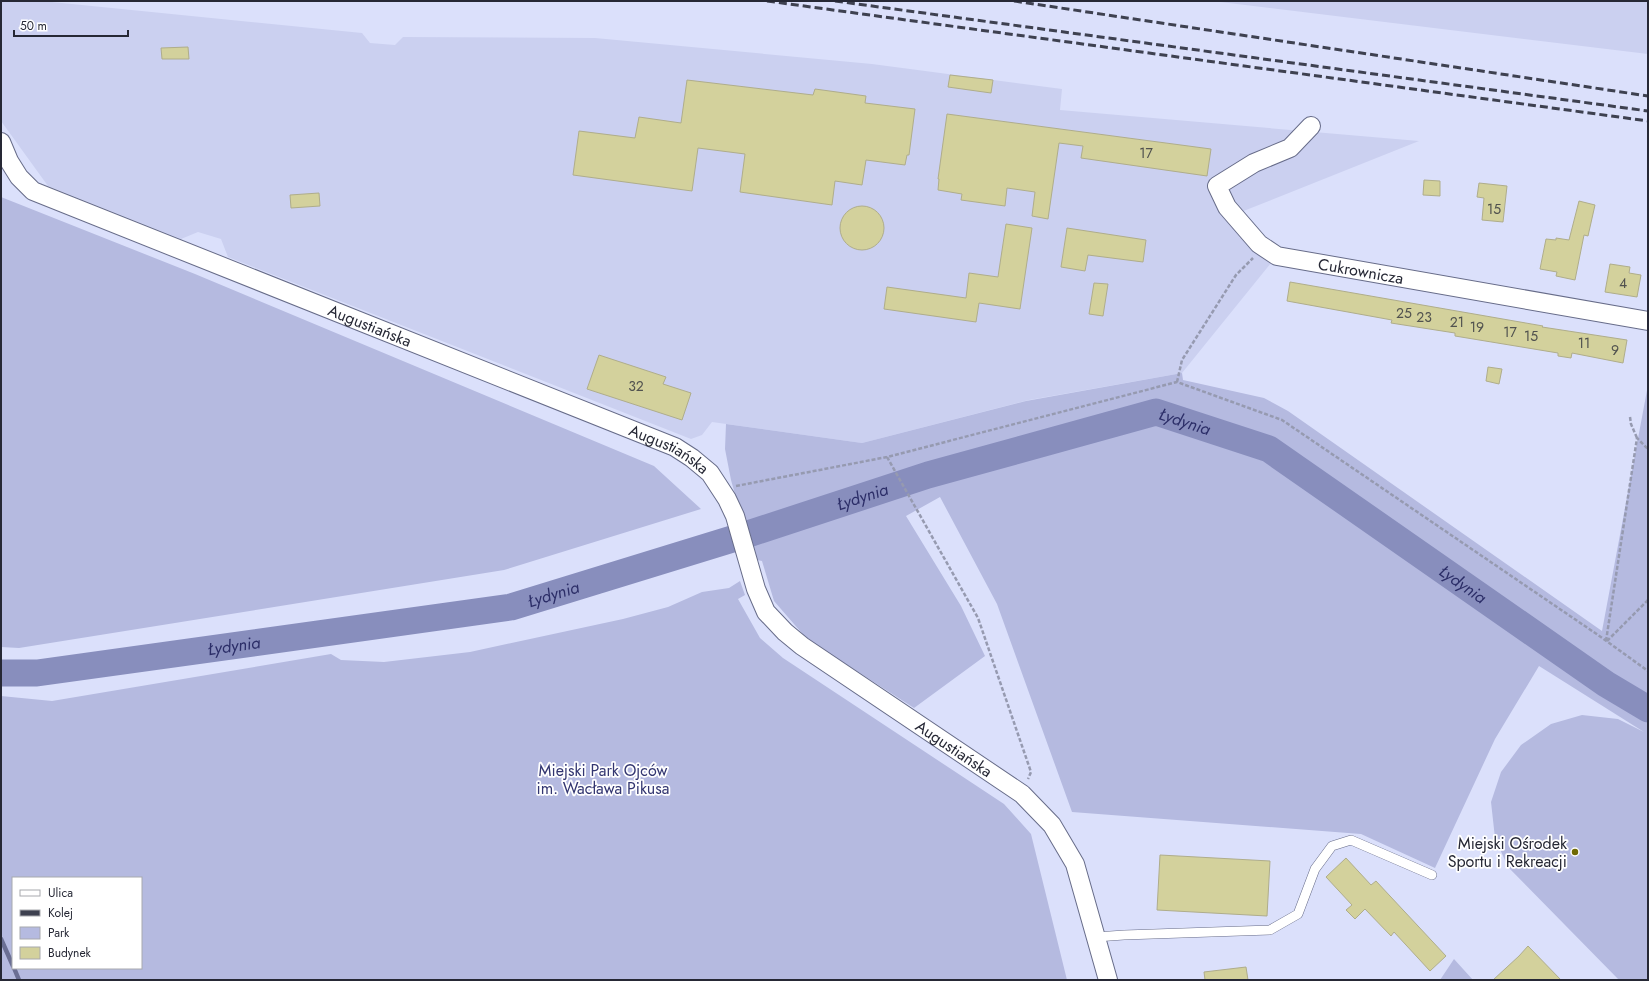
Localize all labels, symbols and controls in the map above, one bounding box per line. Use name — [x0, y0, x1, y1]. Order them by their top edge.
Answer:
scale bar — [14, 12, 128, 38]
text: 50 m — [20, 17, 47, 35]
house number: 17 — [1139, 143, 1153, 163]
house number: 15 — [1487, 199, 1501, 219]
street label: Cukrownicza — [1316, 252, 1405, 289]
house number: 4 — [1619, 273, 1627, 293]
street label: Augustiańska — [325, 298, 415, 352]
house number: 25 — [1396, 303, 1412, 323]
house number: 23 — [1416, 307, 1432, 327]
house number: 21 — [1450, 312, 1464, 332]
house number: 19 — [1470, 317, 1484, 337]
house number: 17 — [1503, 322, 1517, 342]
house number: 15 — [1524, 326, 1538, 346]
house number: 11 — [1578, 333, 1590, 353]
house number: 9 — [1611, 340, 1619, 360]
house number: 32 — [628, 376, 644, 396]
water label: Łydynia — [1156, 402, 1214, 441]
street label: Augustiańska — [626, 418, 714, 479]
water label: Łydynia — [834, 477, 892, 516]
water label: Łydynia — [1434, 559, 1492, 610]
water label: Łydynia — [525, 575, 583, 613]
water label: Łydynia — [206, 630, 263, 661]
street label: Augustiańska — [911, 714, 997, 782]
park label: Miejski Park Ojców im. Wacława Pikusa — [537, 759, 669, 800]
place label: Miejski Ośrodek Sportu i Rekreacji — [1448, 832, 1568, 873]
marker: Miejski Ośrodek Sportu i Rekreacji — [1570, 847, 1580, 857]
legend — [12, 877, 142, 969]
text: Ulica — [48, 884, 73, 902]
text: Kolej — [48, 904, 73, 922]
text: Park — [48, 924, 70, 942]
text: Budynek — [48, 944, 92, 962]

